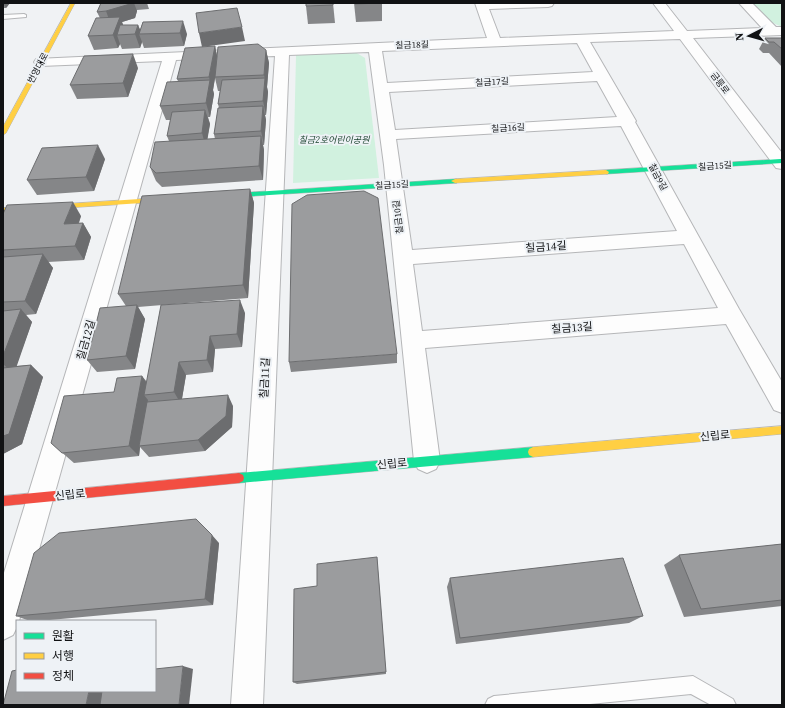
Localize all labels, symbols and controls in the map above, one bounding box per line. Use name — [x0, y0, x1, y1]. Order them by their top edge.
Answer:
north arrow — [729, 16, 769, 56]
text: N — [732, 32, 747, 42]
street label: 칠금18길 — [395, 38, 429, 52]
street label: 번영대로 — [25, 51, 51, 85]
street label: 금릉로 — [708, 69, 732, 97]
street label: 칠금17길 — [475, 75, 509, 89]
street label: 칠금16길 — [491, 121, 525, 135]
park label: 칠금2호어린이공원 — [299, 134, 370, 146]
street label: 칠금15길 — [698, 159, 732, 173]
street label: 칠금9길 — [646, 161, 670, 193]
street label: 칠금15길 — [375, 178, 409, 192]
street label: 칠금10길 — [390, 199, 406, 235]
street label: 칠금14길 — [525, 238, 567, 256]
street label: 칠금12길 — [73, 318, 99, 362]
street label: 칠금13길 — [551, 319, 593, 337]
street label: 칠금11길 — [256, 357, 274, 399]
street label: 신립로 — [699, 427, 731, 445]
street label: 신립로 — [376, 455, 408, 473]
street label: 신립로 — [54, 486, 86, 504]
legend — [16, 620, 156, 692]
text: 원활 — [52, 628, 74, 644]
text: 서행 — [52, 648, 74, 664]
text: 정체 — [52, 668, 74, 684]

